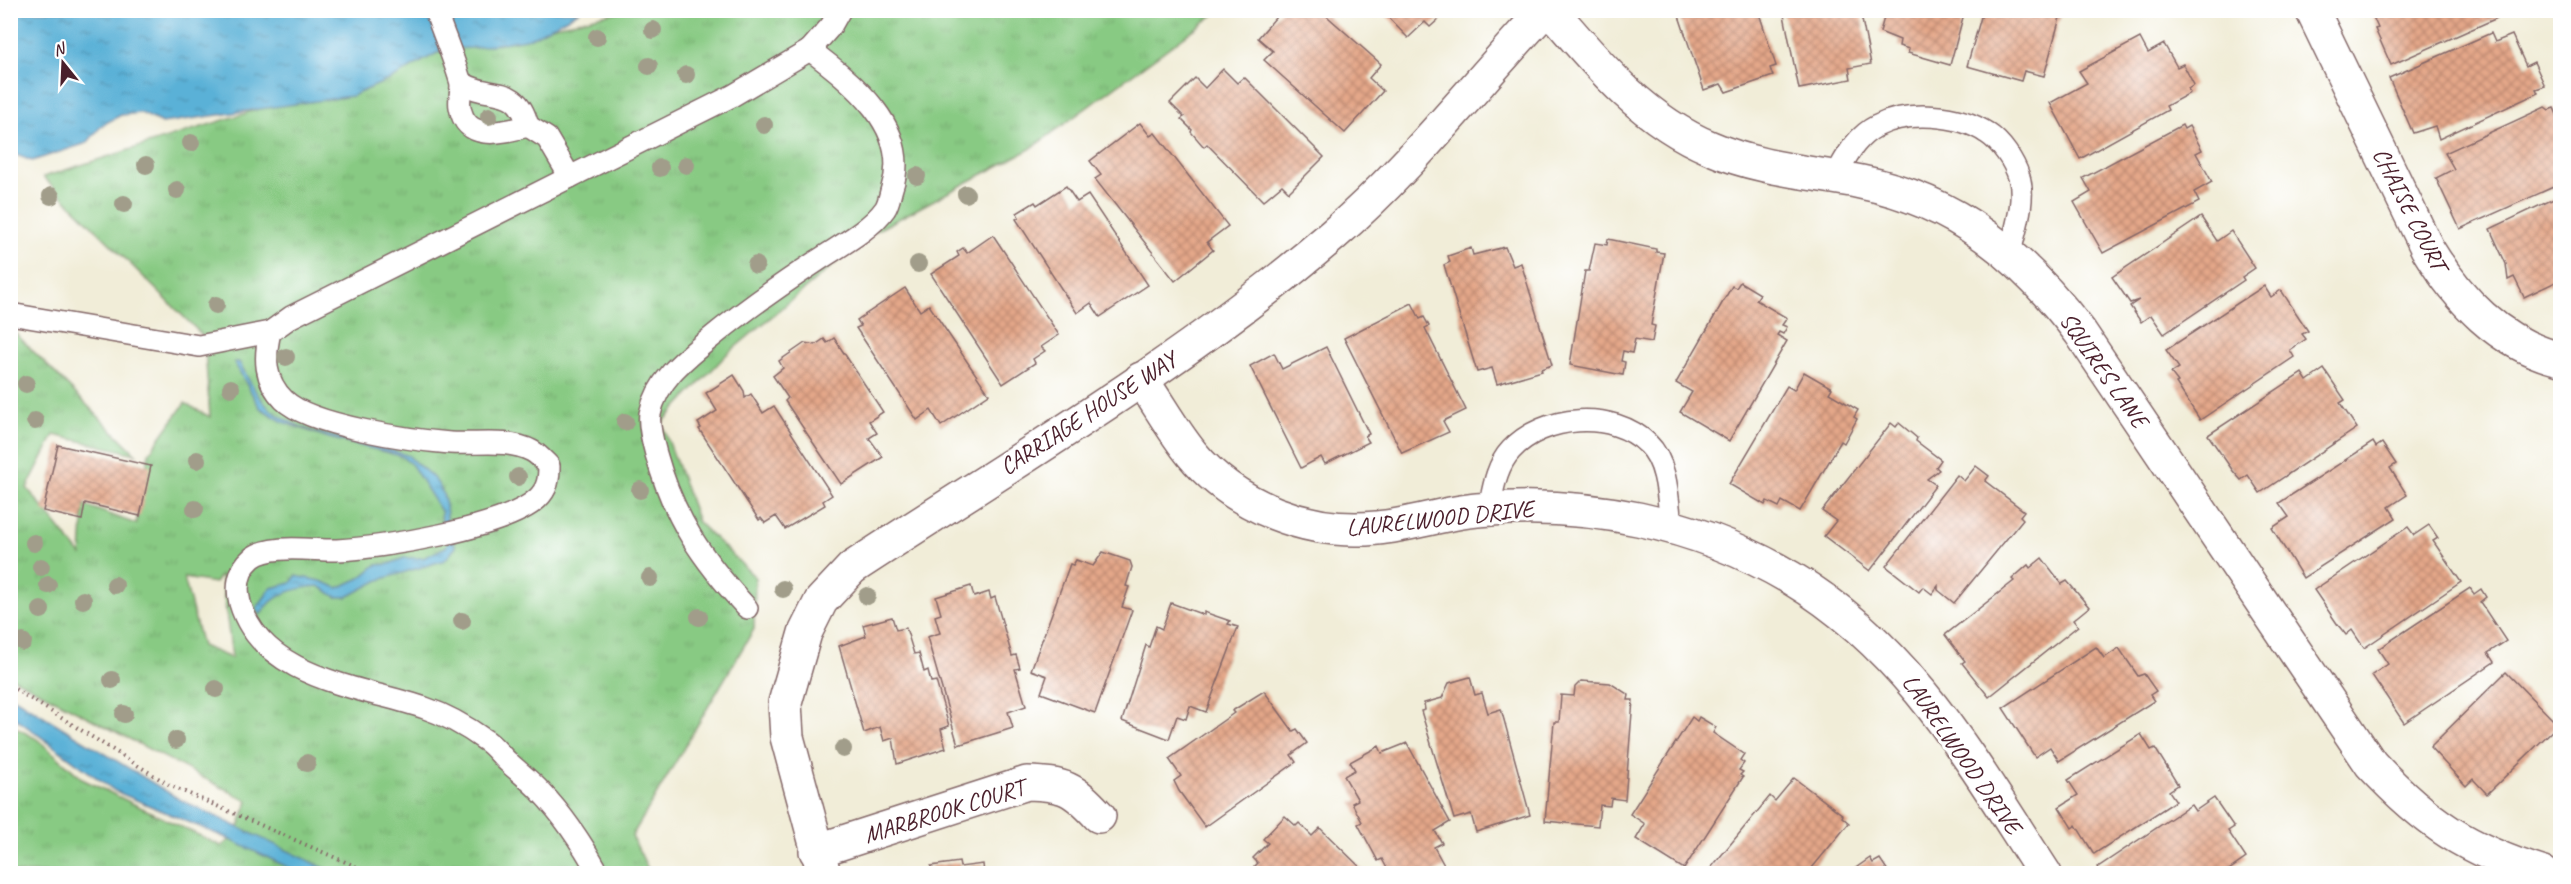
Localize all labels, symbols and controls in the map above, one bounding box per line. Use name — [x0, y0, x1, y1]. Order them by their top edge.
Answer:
north arrow — [33, 33, 93, 93]
text: N — [51, 38, 69, 61]
street label: CHAISE COURT — [2366, 143, 2456, 281]
street label: SQUIRES LANE — [2053, 306, 2156, 436]
street label: CARRIAGE HOUSE WAY — [994, 343, 1185, 481]
street label: LAURELWOOD DRIVE — [1345, 493, 1539, 543]
street label: LAURELWOOD DRIVE — [1896, 668, 2030, 842]
street label: MARBROOK COURT — [860, 771, 1034, 850]

